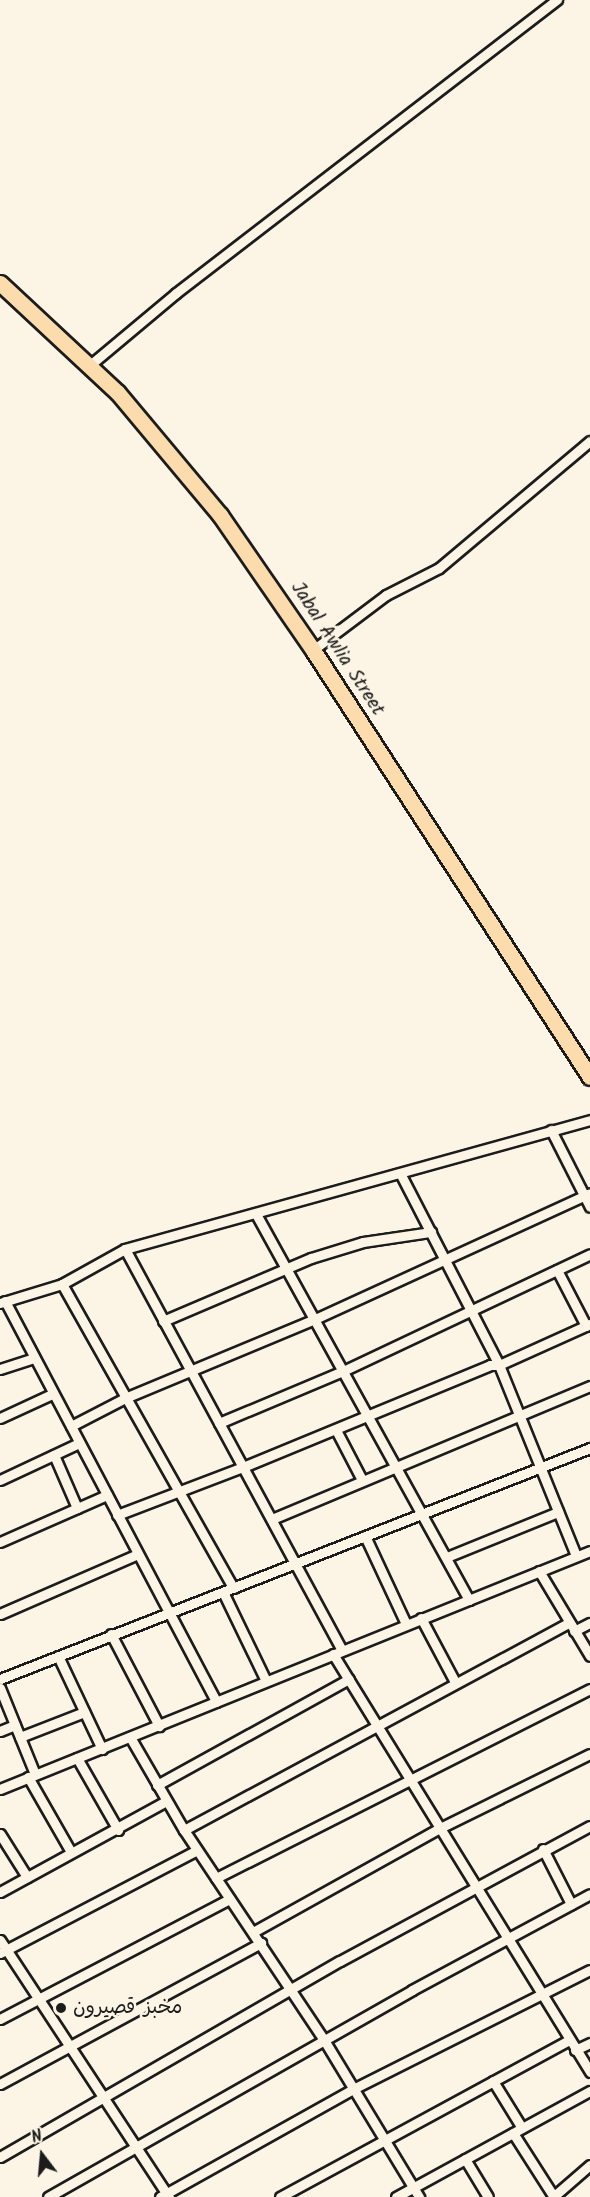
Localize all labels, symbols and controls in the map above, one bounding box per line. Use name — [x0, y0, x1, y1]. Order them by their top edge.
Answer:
street label: Jabal Awlia Street — [285, 577, 389, 721]
place label: مخبز قصيرون — [73, 1996, 182, 2020]
marker: مخبز قصيرون — [54, 2001, 68, 2015]
text: N — [29, 2124, 45, 2151]
north arrow — [12, 2125, 72, 2185]

